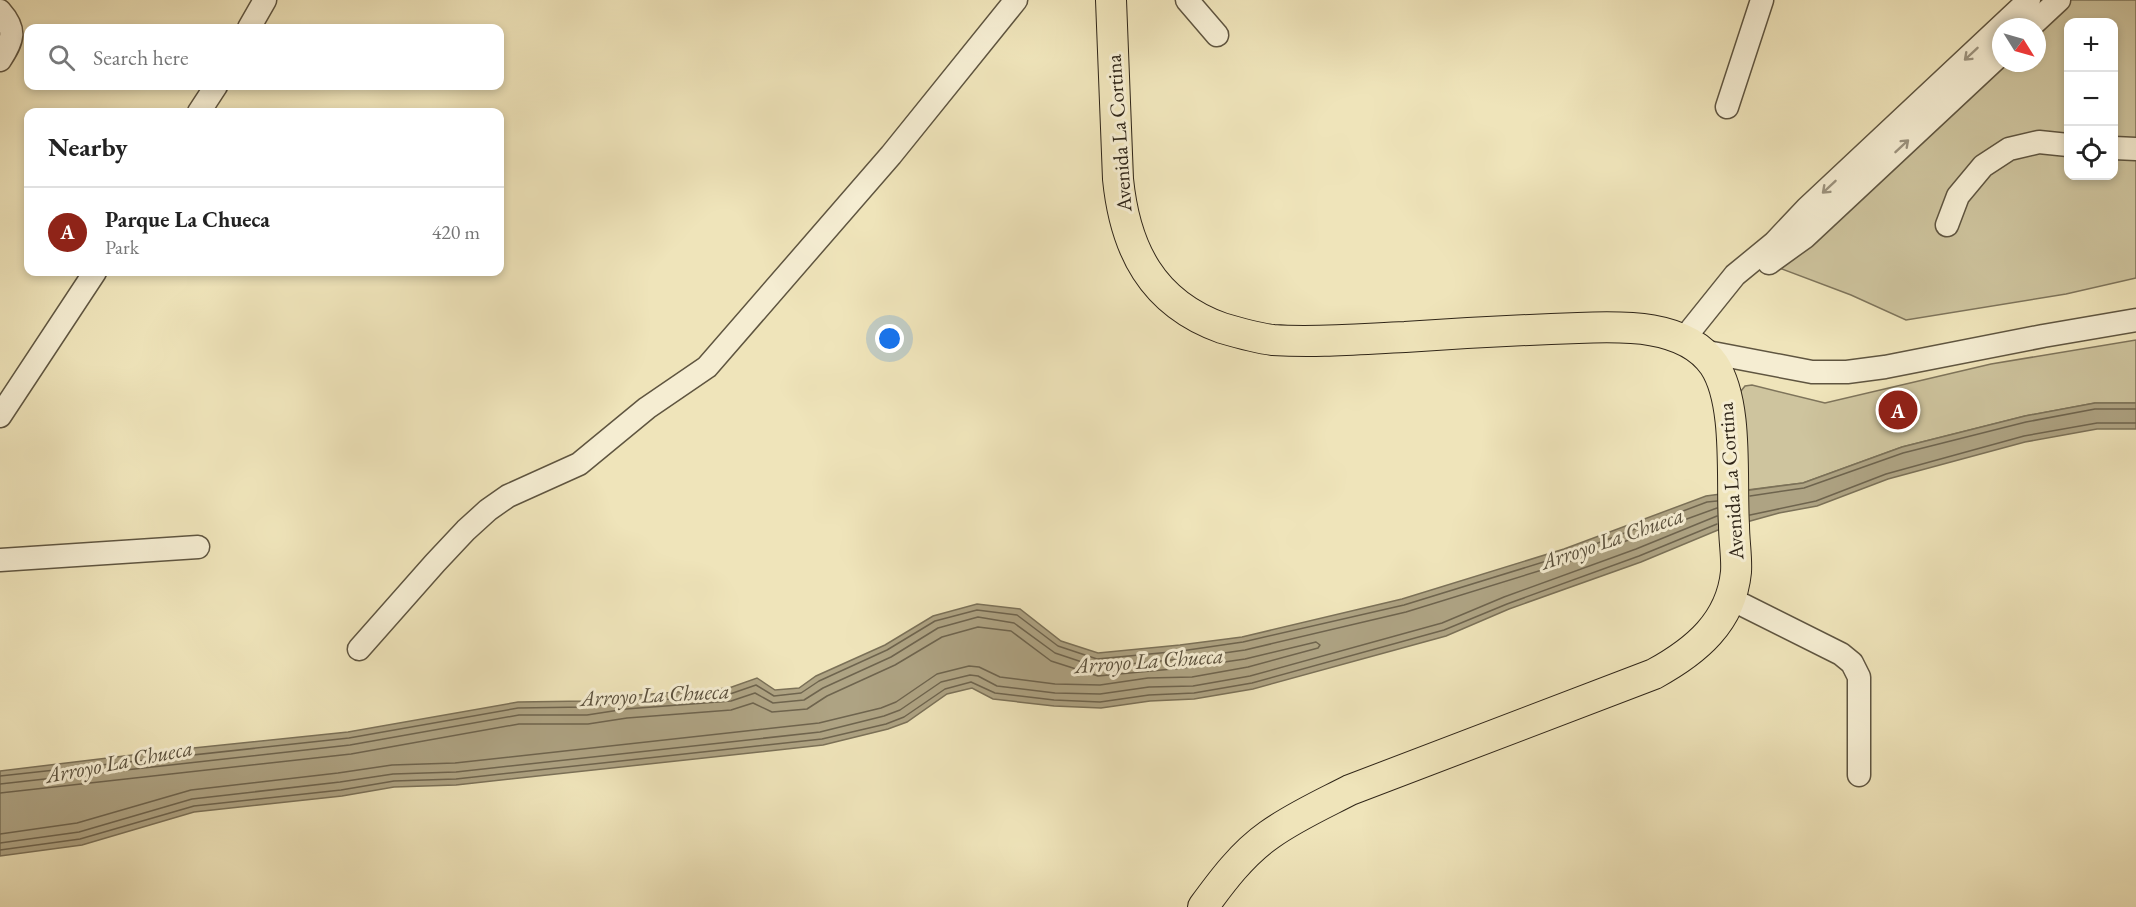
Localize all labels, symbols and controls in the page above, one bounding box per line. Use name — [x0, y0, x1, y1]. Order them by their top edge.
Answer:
north arrow — [1992, 18, 2046, 72]
map controls — [2064, 18, 2118, 180]
button: + — [2064, 18, 2118, 72]
search box — [24, 24, 504, 90]
icon: search — [45, 41, 78, 74]
text: Search here — [93, 43, 188, 72]
one-way arrow — [1964, 47, 1979, 61]
street label: Avenida La Cortina — [1099, 53, 1138, 214]
button: − — [2064, 72, 2118, 126]
button: locate — [2064, 126, 2118, 180]
text: Nearby — [48, 130, 128, 164]
one-way arrow — [1894, 139, 1909, 153]
one-way arrow — [1821, 180, 1836, 194]
text: Parque La Chueca — [105, 205, 270, 234]
text: A — [60, 219, 75, 245]
text: 420 m — [432, 219, 480, 245]
text: Park — [105, 234, 139, 260]
your location — [875, 324, 904, 353]
pin: A — [1878, 388, 1918, 432]
street label: Avenida La Cortina — [1711, 401, 1750, 562]
water label: Arroyo La Chueca — [1535, 500, 1687, 577]
water label: Arroyo La Chueca — [1072, 641, 1225, 680]
water label: Arroyo La Chueca — [578, 676, 730, 713]
water label: Arroyo La Chueca — [41, 733, 195, 790]

